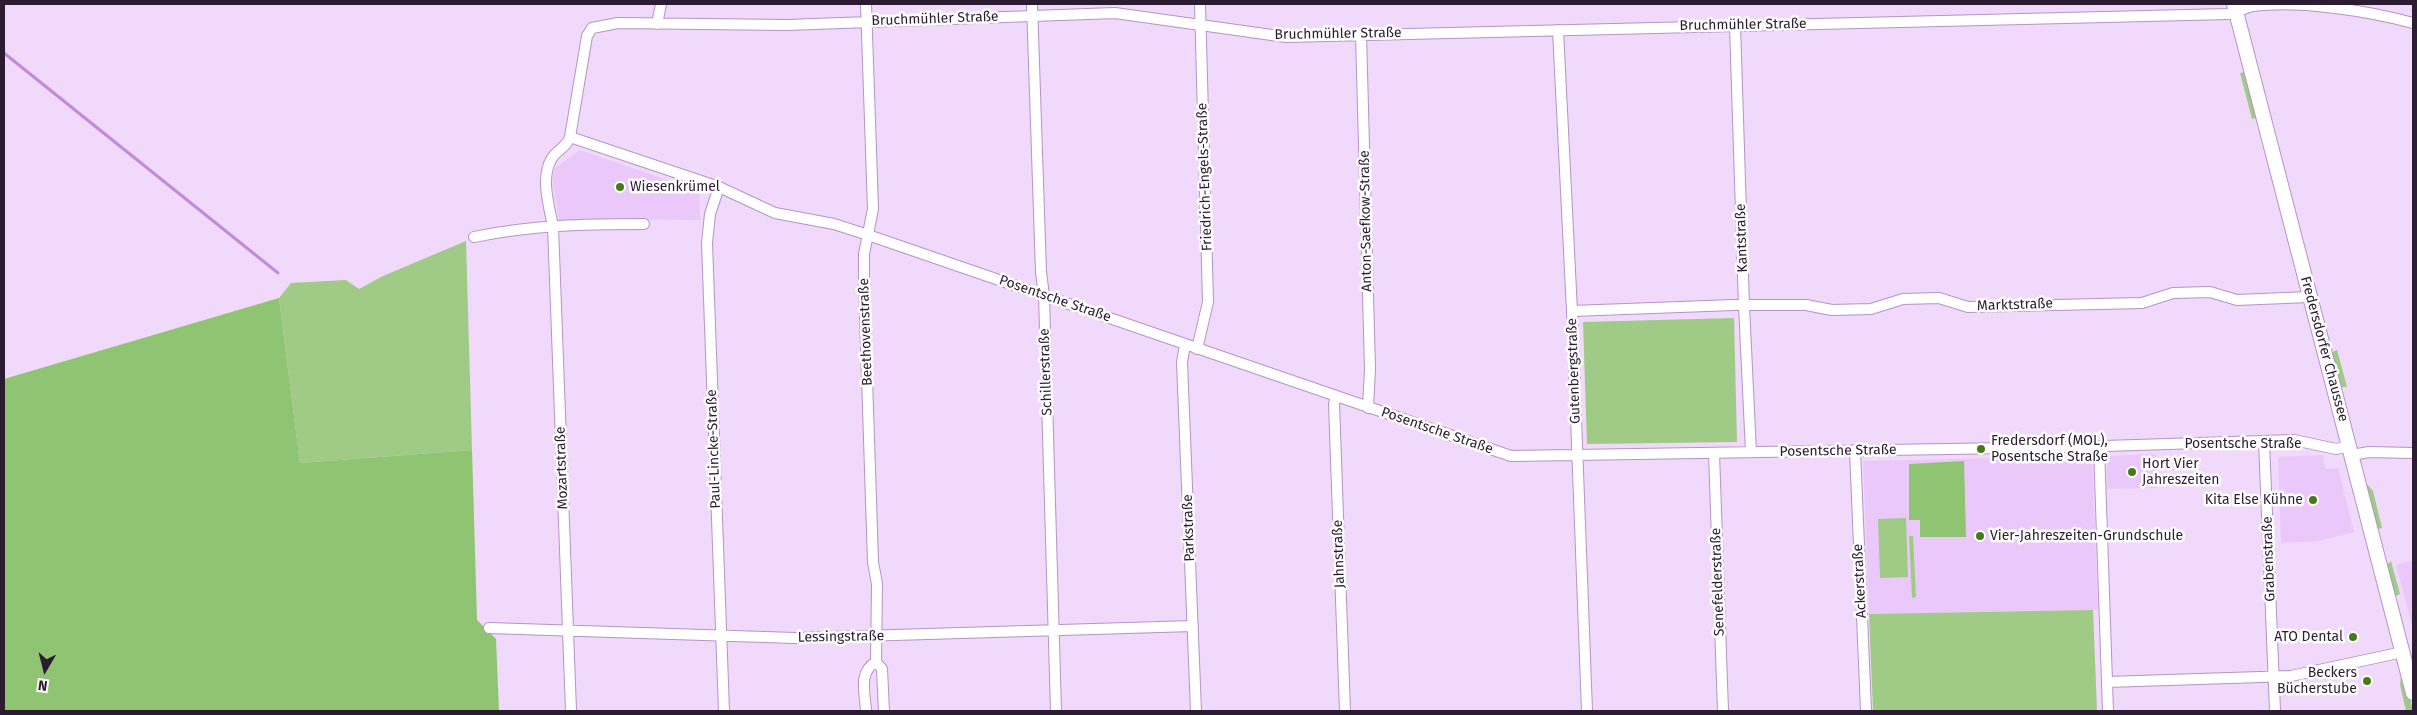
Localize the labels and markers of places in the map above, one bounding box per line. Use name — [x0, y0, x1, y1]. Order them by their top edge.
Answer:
place label: Wiesenkrümel — [630, 179, 720, 195]
marker: Wiesenkrümel — [614, 181, 626, 193]
place label: Fredersdorf (MOL), Posentsche Straße — [1991, 433, 2108, 466]
marker: Fredersdorf (MOL), Posentsche Straße — [1975, 443, 1987, 455]
place label: Hort Vier Jahreszeiten — [2142, 456, 2220, 488]
marker: Hort Vier Jahreszeiten — [2126, 466, 2138, 478]
place label: Kita Else Kühne — [2205, 492, 2303, 508]
marker: Kita Else Kühne — [2307, 494, 2319, 506]
place label: Vier-Jahreszeiten-Grundschule — [1990, 528, 2183, 544]
marker: Vier-Jahreszeiten-Grundschule — [1974, 530, 1986, 542]
place label: ATO Dental — [2274, 629, 2343, 645]
marker: ATO Dental — [2347, 631, 2359, 643]
place label: Beckers Bücherstube — [2277, 665, 2357, 698]
marker: Beckers Bücherstube — [2361, 675, 2373, 687]

